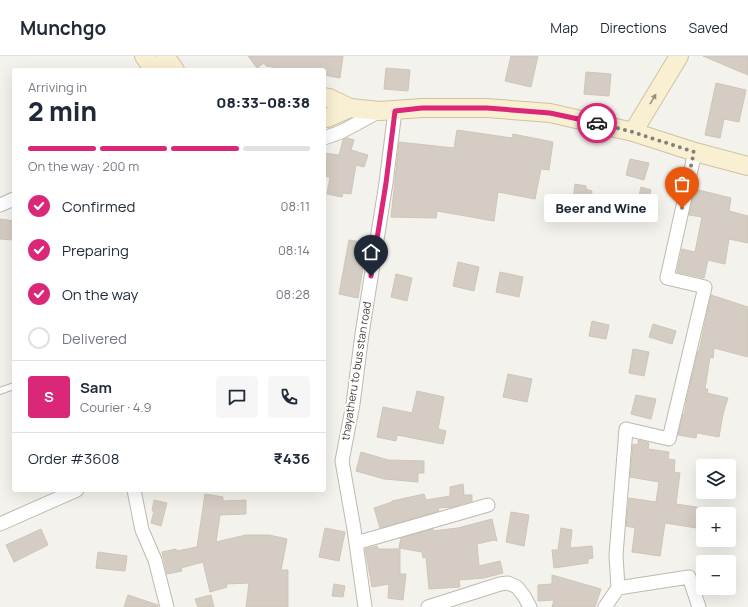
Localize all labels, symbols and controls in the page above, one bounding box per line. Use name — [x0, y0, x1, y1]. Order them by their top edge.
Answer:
text: Munchgo — [20, 15, 106, 41]
text: Map — [550, 18, 578, 37]
text: Directions — [600, 18, 667, 37]
text: Saved — [689, 18, 728, 37]
text: Arriving in — [28, 78, 87, 96]
text: 08:33–08:38 — [216, 92, 310, 113]
text: 2 min — [28, 93, 97, 129]
one-way arrow — [650, 93, 657, 105]
courier — [577, 103, 617, 143]
icon: car — [586, 112, 608, 134]
text: On the way · 200 m — [28, 157, 139, 175]
pin — [665, 167, 699, 208]
icon: bag — [671, 173, 693, 195]
callout: Beer and Wine — [544, 194, 658, 222]
icon: check — [28, 195, 50, 217]
text: Confirmed — [62, 196, 135, 217]
text: 08:11 — [280, 197, 310, 215]
text: Beer and Wine — [556, 199, 646, 217]
pin — [354, 235, 388, 276]
icon: check — [28, 239, 50, 261]
text: Preparing — [62, 240, 129, 261]
text: 08:14 — [278, 241, 310, 259]
icon: home — [360, 241, 382, 263]
icon: check — [28, 283, 50, 305]
text: On the way — [62, 284, 138, 305]
text: 08:28 — [276, 285, 310, 303]
street label: thayatheru to bus stan road — [337, 300, 374, 441]
text: Delivered — [62, 328, 127, 349]
button: chat — [216, 376, 258, 418]
button: phone — [268, 376, 310, 418]
text: Sam — [80, 377, 112, 398]
text: S — [44, 386, 54, 407]
text: Courier · 4.9 — [80, 398, 152, 416]
text: Order #3608 — [28, 448, 119, 469]
text: ₹436 — [274, 448, 310, 469]
map controls — [696, 459, 736, 595]
button: layers — [696, 459, 736, 499]
button: + — [696, 507, 736, 547]
button: − — [696, 555, 736, 595]

